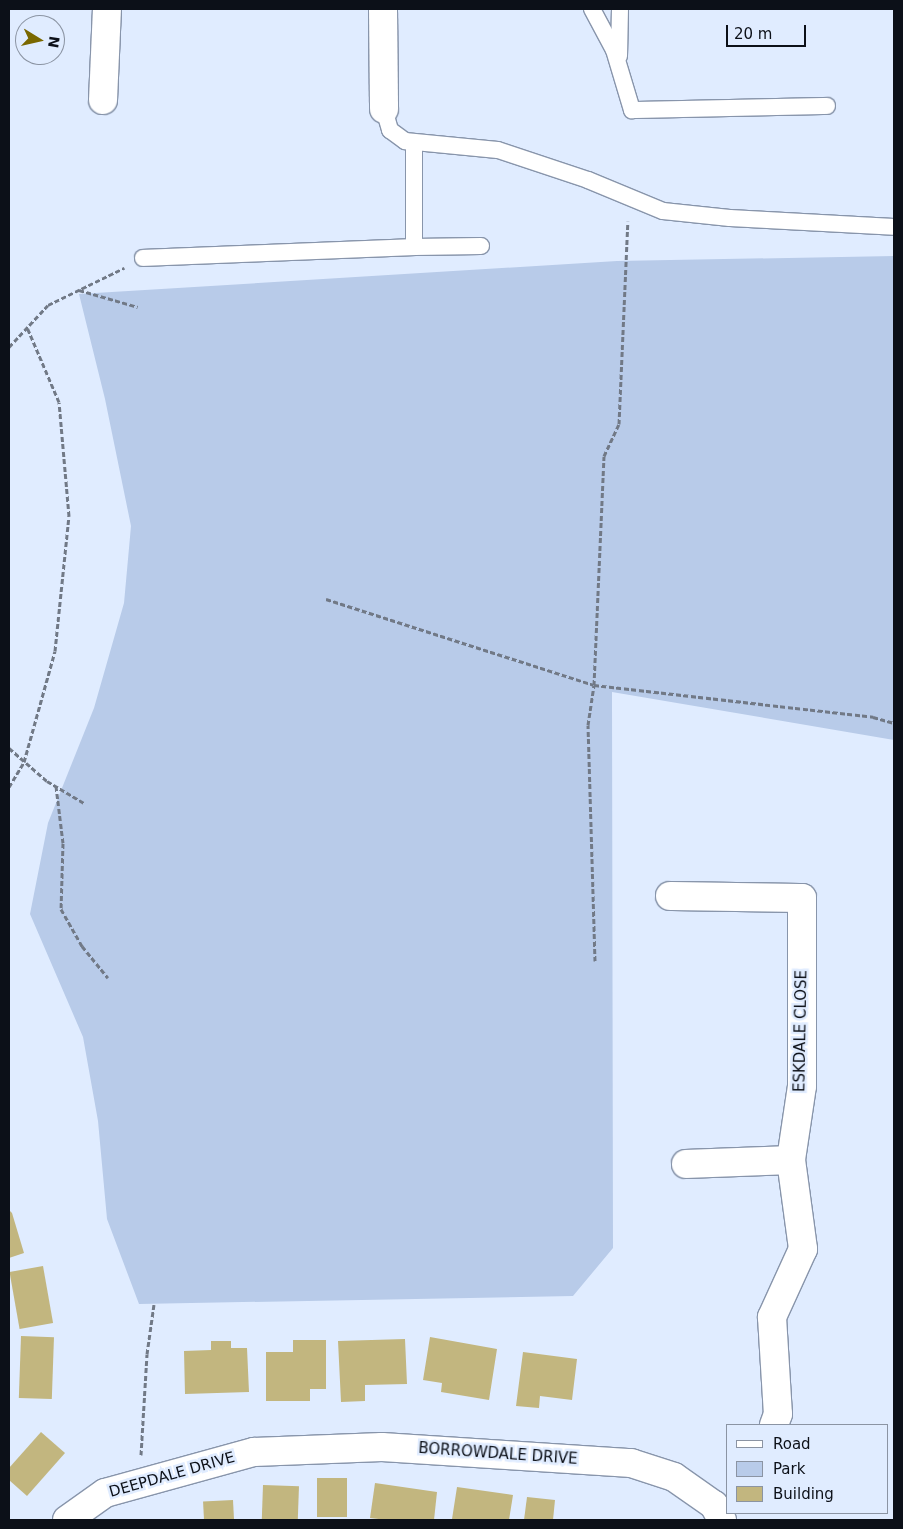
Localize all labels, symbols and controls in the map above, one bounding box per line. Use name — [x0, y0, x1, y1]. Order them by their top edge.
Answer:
north arrow — [15, 15, 65, 65]
scale bar — [728, 15, 808, 47]
text: 20 m — [734, 25, 772, 43]
text: N — [45, 35, 63, 49]
street label: ESKDALE CLOSE — [791, 970, 811, 1092]
legend — [726, 1424, 888, 1514]
text: Road — [773, 1435, 811, 1453]
street label: BORROWDALE DRIVE — [418, 1439, 578, 1469]
street label: DEEPDALE DRIVE — [107, 1448, 237, 1502]
text: Park — [773, 1460, 805, 1478]
text: Building — [773, 1485, 834, 1503]

